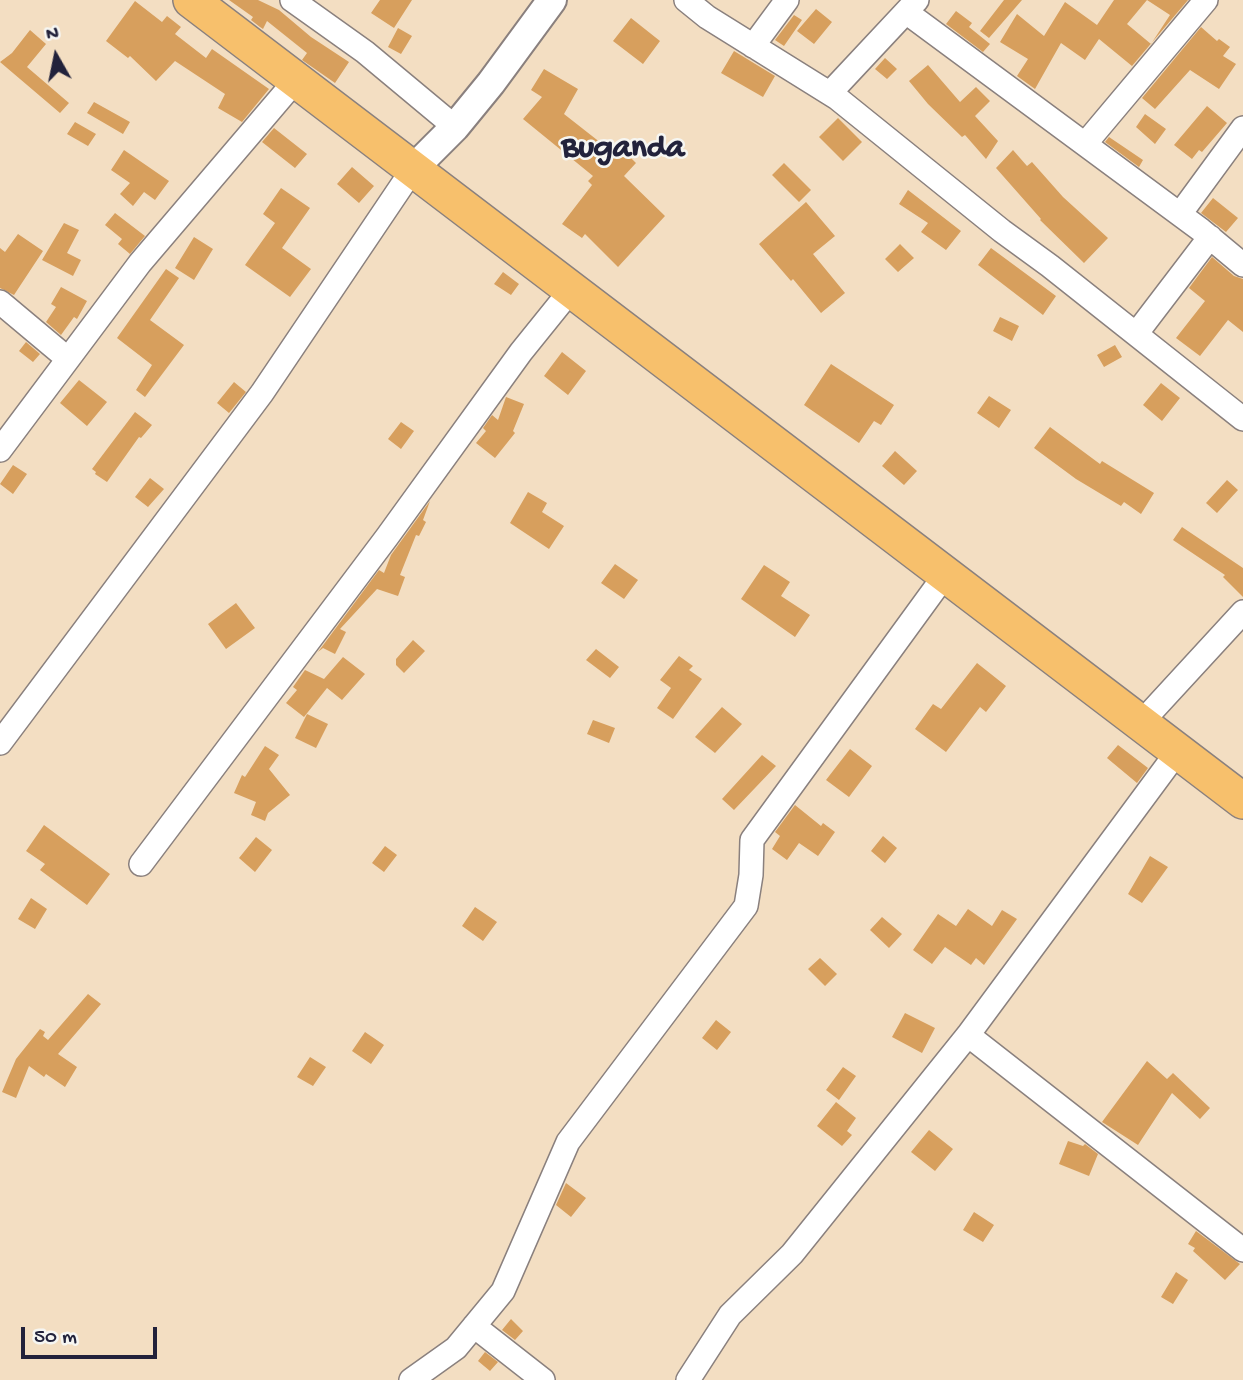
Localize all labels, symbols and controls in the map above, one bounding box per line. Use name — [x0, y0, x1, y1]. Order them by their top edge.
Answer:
north arrow — [21, 21, 91, 91]
text: N — [45, 22, 61, 47]
district label: Buganda — [562, 130, 684, 170]
scale bar — [24, 1314, 161, 1358]
text: 50 m — [34, 1326, 77, 1351]

